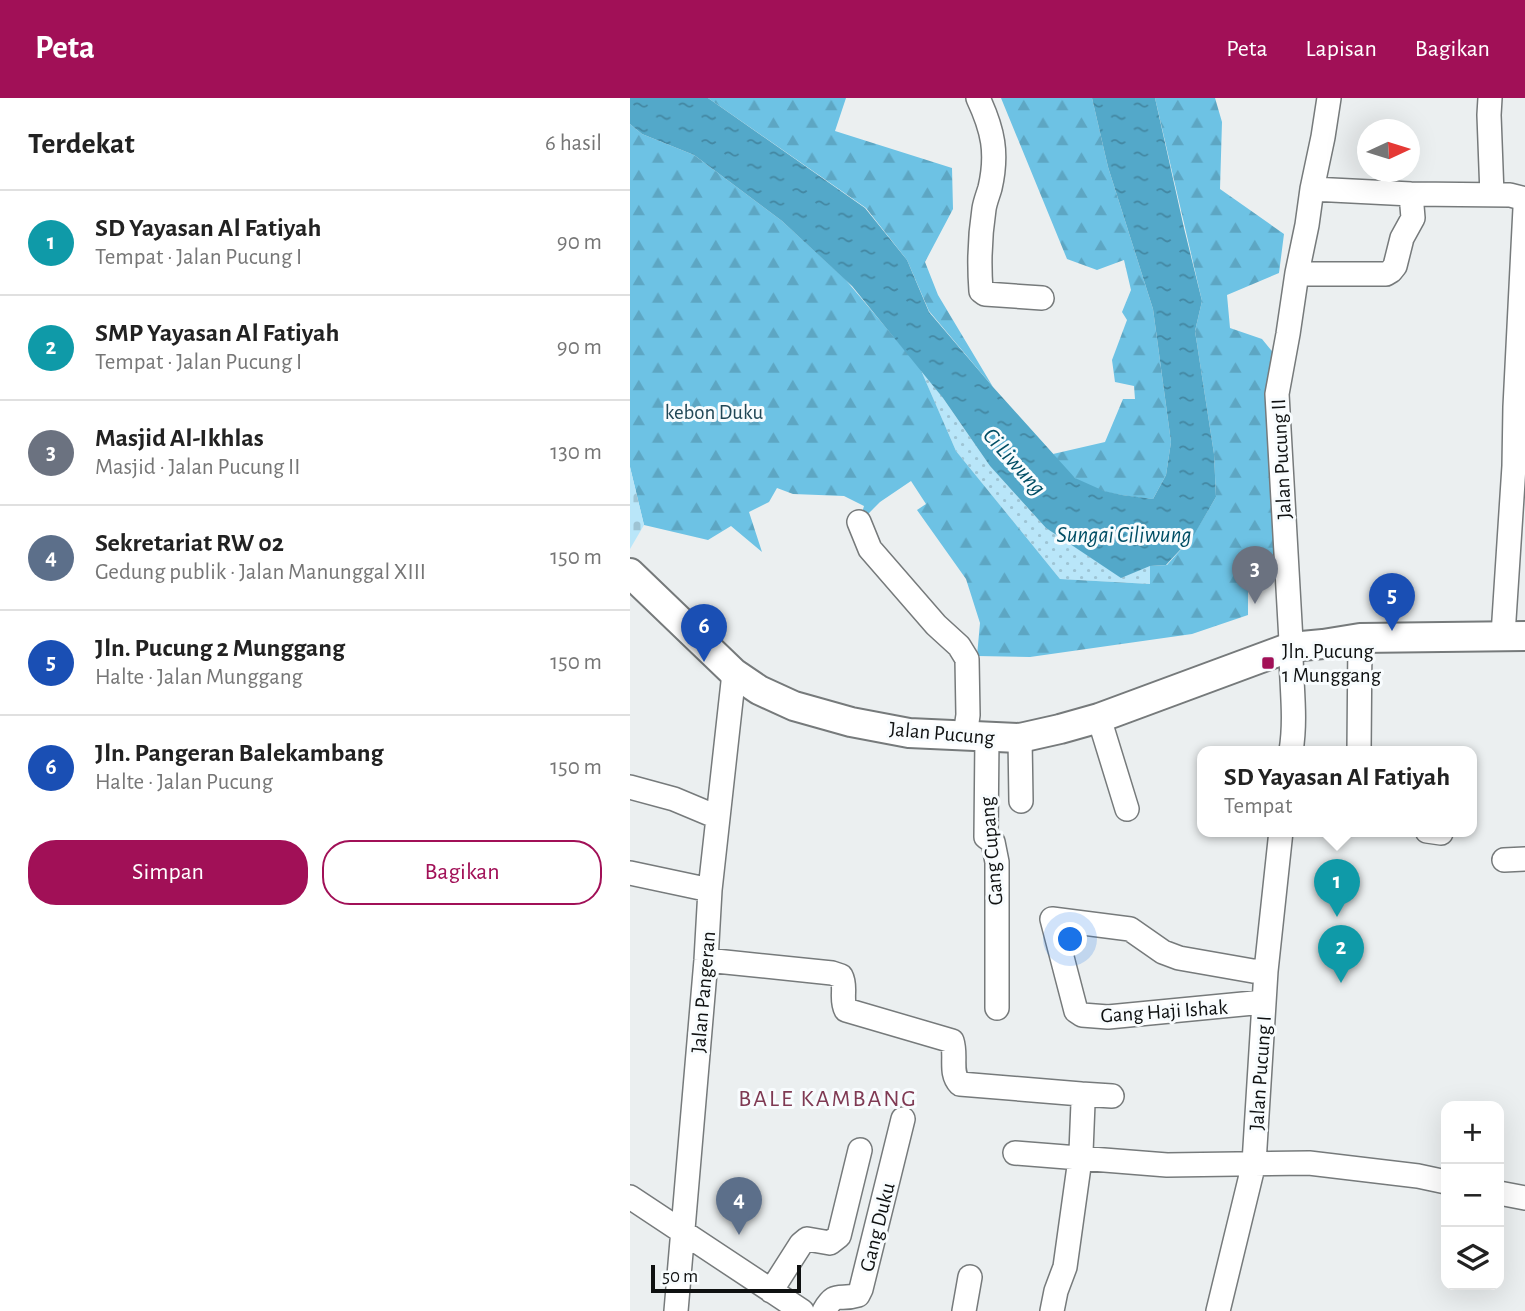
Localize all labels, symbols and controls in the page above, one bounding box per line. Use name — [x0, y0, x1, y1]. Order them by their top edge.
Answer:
text: Peta — [35, 32, 95, 65]
text: Peta — [1226, 37, 1268, 61]
text: Lapisan — [1306, 37, 1377, 61]
text: Bagikan — [1415, 37, 1490, 61]
north arrow — [1357, 119, 1420, 182]
text: Terdekat — [28, 129, 135, 159]
text: 6 hasil — [545, 132, 602, 155]
text: SD Yayasan Al Fatiyah — [95, 215, 321, 241]
text: 1 — [47, 231, 55, 254]
text: 90 m — [557, 231, 602, 254]
text: Tempat · Jalan Pucung I — [95, 246, 302, 269]
text: SMP Yayasan Al Fatiyah — [95, 320, 339, 346]
text: 2 — [46, 336, 56, 359]
text: 90 m — [557, 336, 602, 359]
text: Tempat · Jalan Pucung I — [95, 351, 302, 374]
street label: Jalan Pucung II — [1268, 398, 1295, 520]
park label: kebon Duku — [665, 402, 764, 423]
water label: Ci Liwung — [978, 424, 1050, 500]
text: Masjid Al-Ikhlas — [95, 425, 264, 451]
text: 3 — [46, 441, 56, 464]
text: 130 m — [550, 441, 602, 464]
text: Masjid · Jalan Pucung II — [95, 456, 300, 479]
water label: Sungai Ciliwung — [1056, 524, 1192, 547]
text: Sekretariat RW 02 — [95, 530, 284, 556]
text: 4 — [45, 546, 57, 569]
text: 150 m — [550, 546, 602, 569]
pin: 3 — [1232, 546, 1278, 604]
text: Gedung publik · Jalan Manunggal XIII — [95, 561, 426, 584]
pin: 5 — [1369, 573, 1415, 631]
pin: 6 — [681, 604, 727, 662]
text: Jln. Pucung 2 Munggang — [95, 635, 345, 661]
place label: Jln. Pucung 1 Munggang — [1282, 641, 1382, 686]
text: 5 — [46, 651, 56, 674]
text: 150 m — [550, 651, 602, 674]
marker: Jln. Pucung 1 Munggang — [1260, 655, 1276, 671]
text: Halte · Jalan Munggang — [95, 666, 303, 689]
street label: Jalan Pucung — [888, 718, 996, 749]
text: Jln. Pangeran Balekambang — [95, 740, 384, 766]
popup — [1197, 746, 1477, 837]
text: 6 — [45, 756, 57, 779]
text: 150 m — [550, 756, 602, 779]
text: SD Yayasan Al Fatiyah — [1224, 764, 1450, 790]
text: Halte · Jalan Pucung — [95, 771, 273, 794]
street label: Gang Cupang — [976, 795, 1007, 906]
text: Tempat — [1224, 795, 1292, 818]
button: Simpan — [28, 840, 308, 905]
button: Bagikan — [322, 840, 602, 905]
pin: 1 — [1314, 859, 1360, 917]
your location — [1053, 922, 1087, 956]
pin: 2 — [1318, 925, 1364, 983]
street label: Jalan Pangeran — [688, 930, 719, 1054]
street label: Gang Haji Ishak — [1100, 997, 1229, 1026]
street label: Jalan Pucung I — [1246, 1015, 1275, 1131]
district label: BALE KAMBANG — [738, 1087, 918, 1111]
map controls — [1441, 1101, 1504, 1290]
button: + — [1441, 1101, 1504, 1164]
button: − — [1441, 1164, 1504, 1227]
pin: 4 — [716, 1177, 762, 1235]
street label: Gang Duku — [856, 1180, 899, 1274]
button: layers — [1441, 1227, 1504, 1290]
scale bar — [651, 1262, 802, 1294]
text: 50 m — [662, 1267, 698, 1286]

